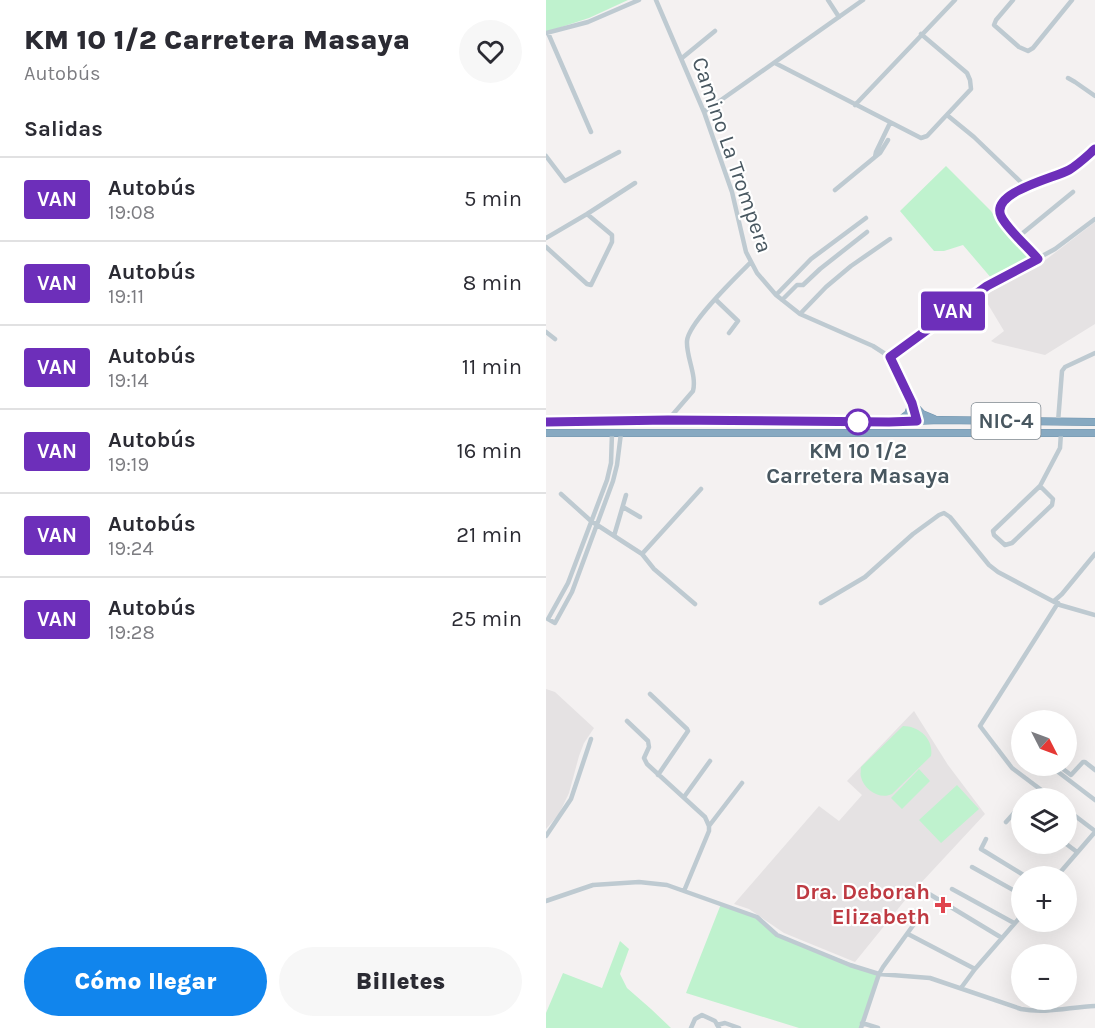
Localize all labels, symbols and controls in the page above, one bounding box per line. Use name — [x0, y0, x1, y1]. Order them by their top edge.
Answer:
button: heart — [459, 20, 522, 83]
text: KM 10 1/2 Carretera Masaya — [24, 23, 410, 56]
street label: Camino La Trompera — [686, 54, 778, 256]
text: Autobús — [24, 62, 101, 85]
text: Salidas — [24, 116, 103, 142]
text: Autobús — [108, 175, 196, 201]
text: 5 min — [464, 186, 522, 212]
text: VAN — [37, 187, 77, 211]
text: 19:08 — [108, 201, 155, 224]
text: Autobús — [108, 259, 196, 285]
text: 8 min — [463, 270, 522, 296]
text: VAN — [37, 271, 77, 295]
text: 19:11 — [108, 285, 144, 308]
line badge: VAN — [918, 292, 988, 330]
text: VAN — [933, 299, 973, 323]
text: Autobús — [108, 343, 196, 369]
text: 11 min — [462, 354, 522, 380]
text: VAN — [37, 355, 77, 379]
text: 19:14 — [108, 369, 149, 392]
road number: NIC-4 — [972, 403, 1040, 439]
marker: KM 10 1/2 Carretera Masaya — [845, 409, 871, 435]
text: Autobús — [108, 427, 196, 453]
text: 16 min — [456, 438, 522, 464]
place label: KM 10 1/2 Carretera Masaya — [766, 438, 950, 489]
text: VAN — [37, 439, 77, 463]
text: 19:19 — [108, 453, 149, 476]
text: Autobús — [108, 511, 196, 537]
text: 21 min — [456, 522, 522, 548]
text: VAN — [37, 523, 77, 547]
text: 19:24 — [108, 537, 154, 560]
text: Autobús — [108, 595, 196, 621]
text: 25 min — [451, 606, 522, 632]
text: VAN — [37, 607, 77, 631]
text: 19:28 — [108, 621, 155, 644]
north arrow — [1011, 710, 1077, 776]
map controls — [1011, 710, 1077, 1010]
button: layers — [1011, 788, 1077, 854]
button: + — [1011, 866, 1077, 932]
place label: Dra. Deborah Elizabeth — [795, 879, 930, 930]
marker: Dra. Deborah Elizabeth — [934, 896, 952, 914]
button: − — [1011, 944, 1077, 1010]
button: Cómo llegar — [24, 947, 267, 1016]
button: Billetes — [279, 947, 522, 1016]

